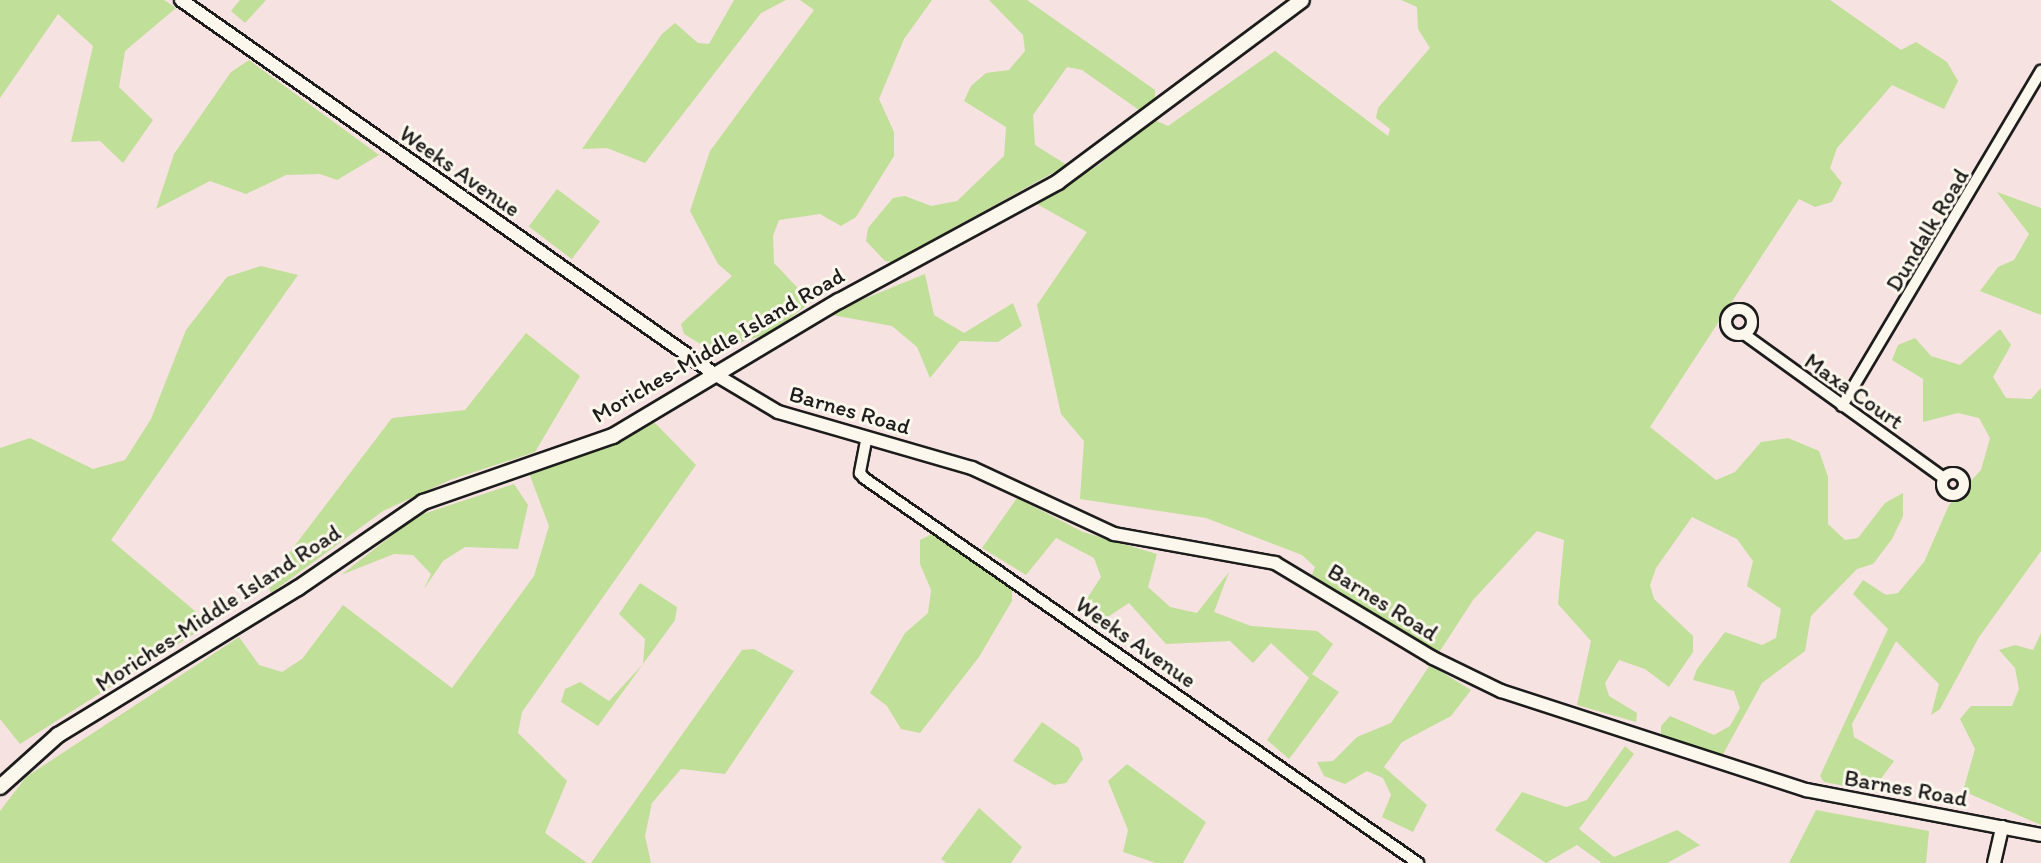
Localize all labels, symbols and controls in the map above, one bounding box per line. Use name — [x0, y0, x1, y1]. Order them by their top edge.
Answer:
street label: Weeks Avenue — [395, 120, 525, 222]
street label: Dundalk Road — [1880, 164, 1974, 296]
street label: Moriches-Middle Island Road — [587, 261, 849, 429]
street label: Maxa Court — [1799, 347, 1909, 435]
street label: Barnes Road — [786, 380, 914, 440]
street label: Moriches-Middle Island Road — [90, 518, 346, 698]
street label: Barnes Road — [1323, 557, 1443, 647]
street label: Weeks Avenue — [1071, 591, 1201, 693]
street label: Barnes Road — [1842, 764, 1970, 812]

